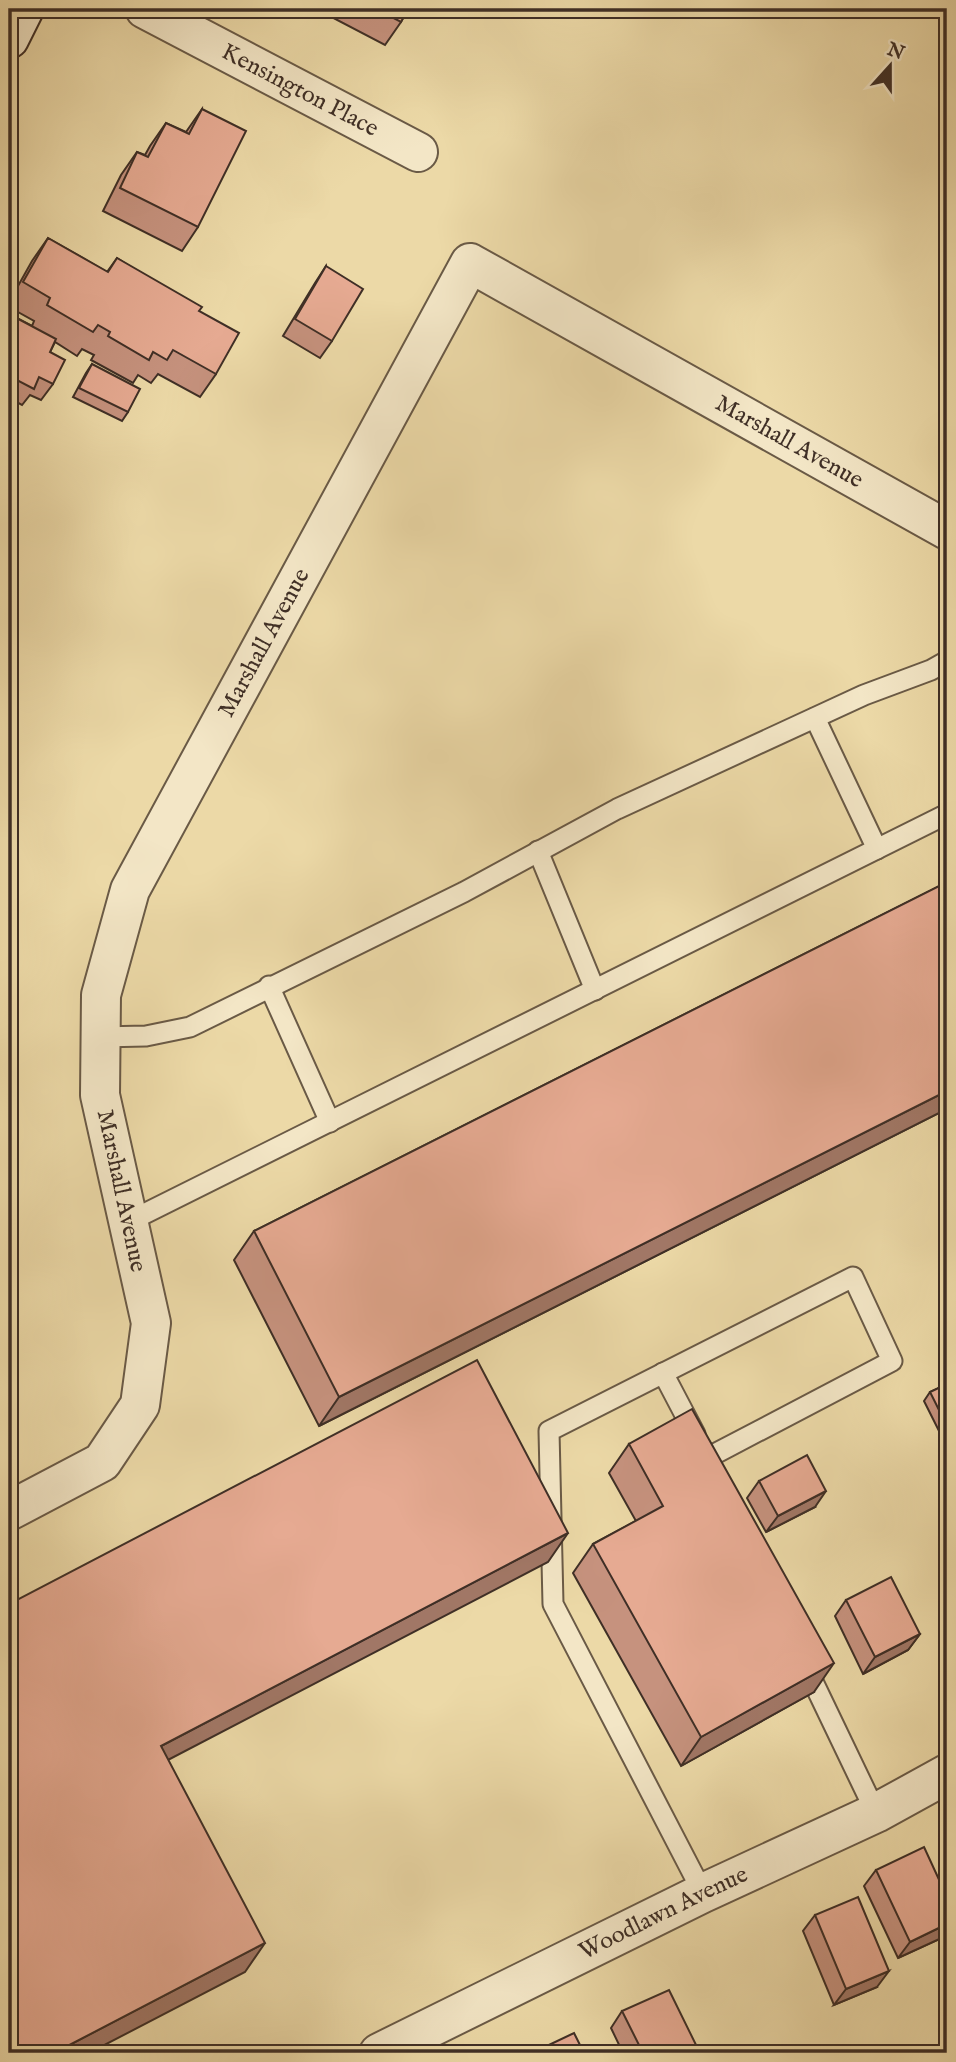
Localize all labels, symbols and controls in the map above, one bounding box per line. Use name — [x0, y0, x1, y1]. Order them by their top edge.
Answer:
north arrow — [855, 32, 925, 102]
street label: Kensington Place — [216, 36, 384, 144]
text: N — [882, 37, 908, 66]
street label: Marshall Avenue — [710, 388, 869, 496]
street label: Marshall Avenue — [211, 563, 317, 723]
street label: Marshall Avenue — [89, 1107, 153, 1275]
street label: Woodlawn Avenue — [574, 1859, 753, 1967]

